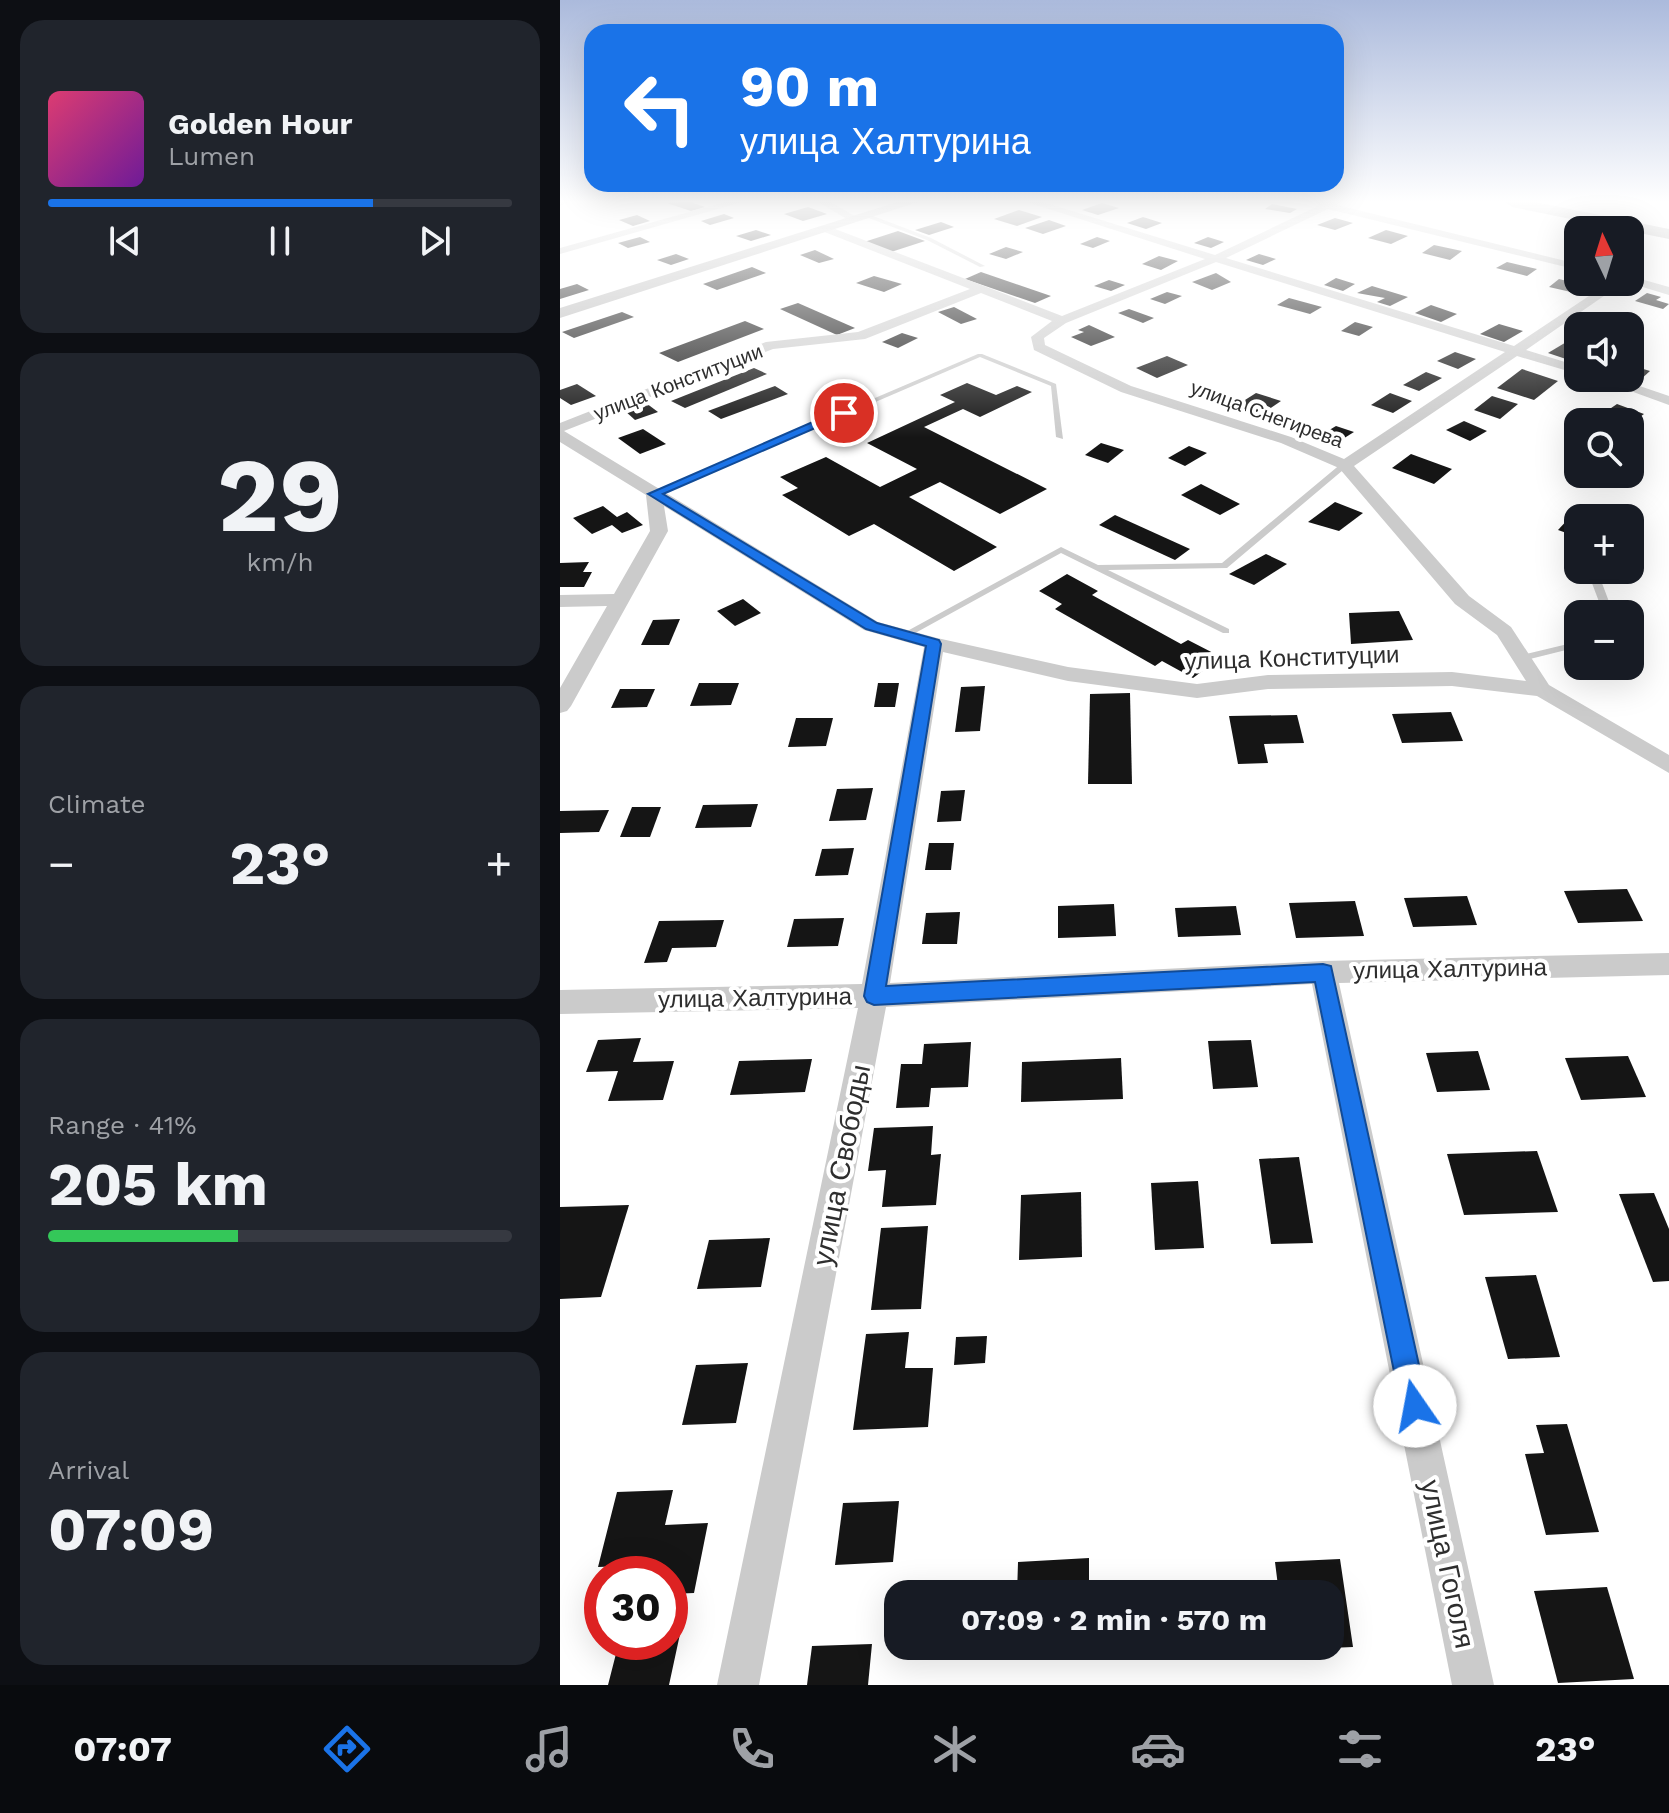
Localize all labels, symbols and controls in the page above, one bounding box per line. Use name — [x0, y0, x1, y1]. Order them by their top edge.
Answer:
text: 90 m — [740, 54, 879, 120]
icon: left — [608, 56, 712, 160]
text: Golden Hour — [168, 106, 352, 141]
text: улица Халтурина — [740, 121, 1031, 163]
text: Lumen — [168, 141, 255, 171]
north arrow — [1564, 216, 1644, 296]
map controls — [1564, 216, 1644, 680]
icon: previous — [103, 219, 147, 263]
icon: pause — [258, 219, 302, 263]
icon: next — [413, 219, 457, 263]
button: sound — [1564, 312, 1644, 392]
street label: улица Конституции — [590, 339, 766, 425]
street label: улица Снегирева — [1187, 375, 1347, 453]
pin — [810, 379, 878, 447]
icon: arrive — [822, 391, 866, 435]
button: search — [1564, 408, 1644, 488]
text: 29 — [217, 434, 343, 556]
button: + — [1564, 504, 1644, 584]
text: km/h — [247, 547, 313, 577]
button: − — [1564, 600, 1644, 680]
street label: улица Конституции — [1184, 640, 1400, 676]
text: Climate — [48, 789, 146, 819]
text: 23° — [229, 828, 331, 899]
text: − — [48, 838, 75, 890]
text: + — [485, 838, 512, 890]
street label: улица Халтурина — [1353, 953, 1548, 985]
street label: улица Халтурина — [658, 982, 853, 1014]
street label: улица Свободы — [806, 1062, 877, 1269]
text: Range · 41% — [48, 1110, 196, 1140]
text: 205 km — [48, 1149, 268, 1220]
position arrow — [1373, 1364, 1457, 1448]
text: Arrival — [48, 1455, 129, 1485]
street label: улица Гоголя — [1414, 1477, 1481, 1651]
text: 07:09 — [48, 1494, 214, 1565]
speed limit sign: 30 — [584, 1556, 688, 1660]
text: 07:09 · 2 min · 570 m — [961, 1602, 1267, 1637]
icon: directions — [319, 1721, 375, 1777]
icon: music — [521, 1721, 577, 1777]
icon: phone — [724, 1721, 780, 1777]
icon: climate — [927, 1721, 983, 1777]
icon: car — [1130, 1721, 1186, 1777]
icon: filters — [1332, 1721, 1388, 1777]
text: 07:07 — [73, 1728, 172, 1770]
text: 23° — [1535, 1728, 1596, 1770]

